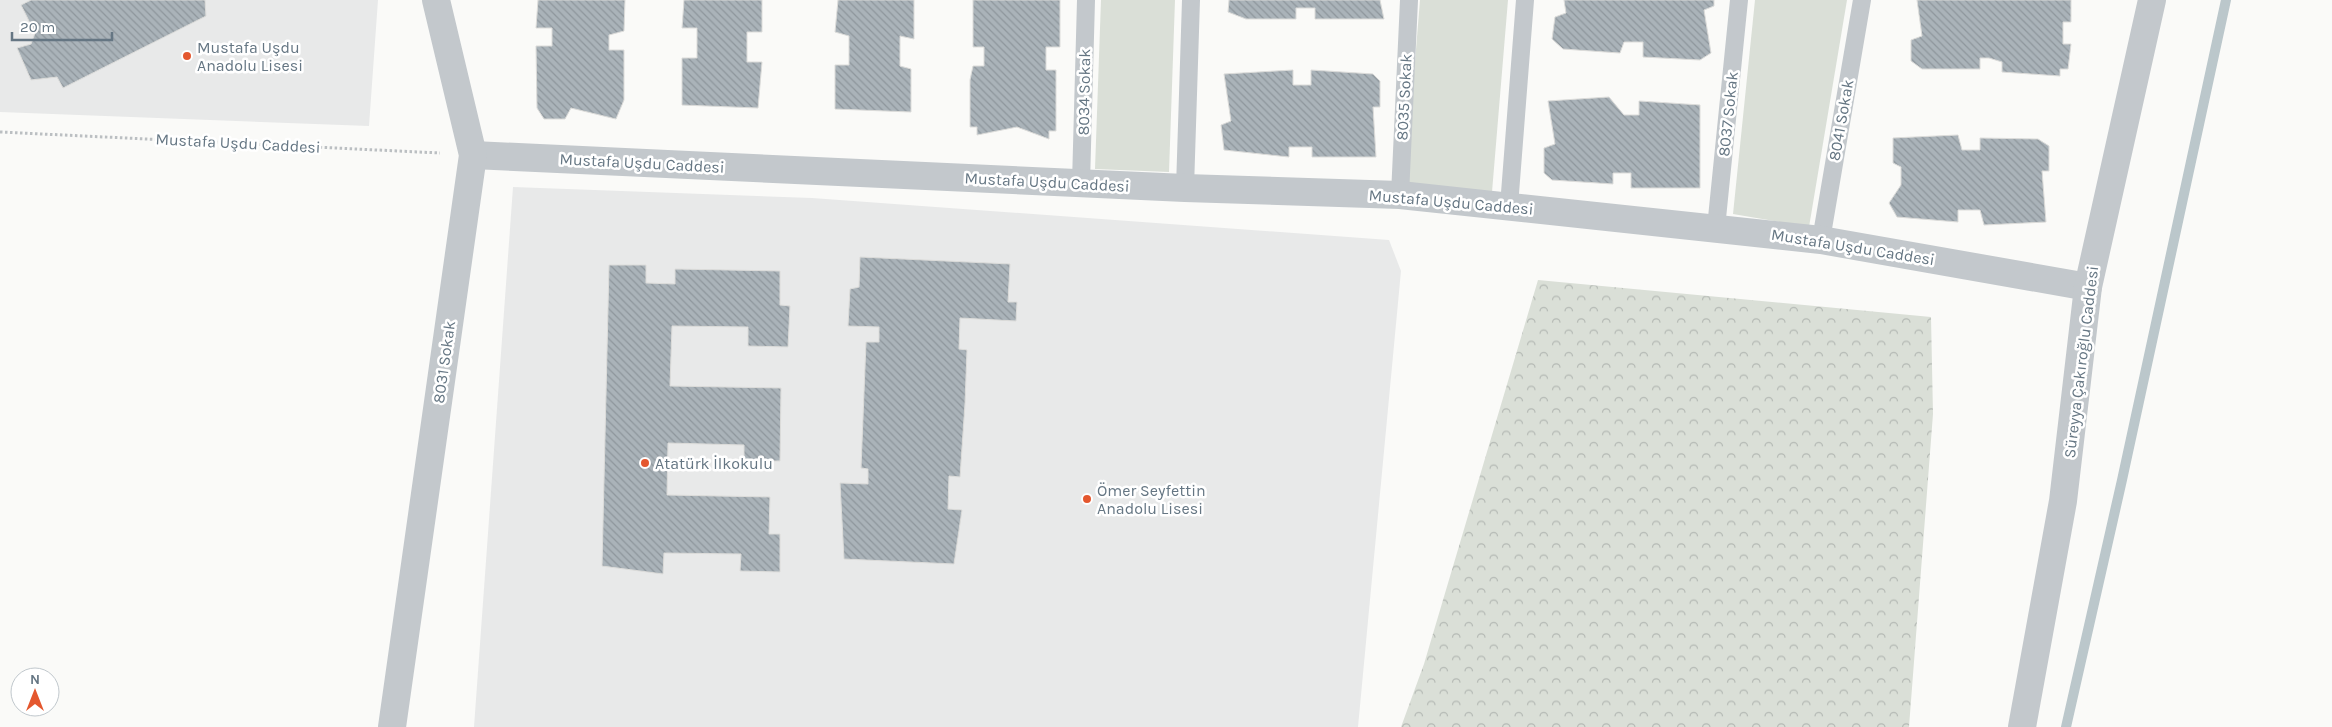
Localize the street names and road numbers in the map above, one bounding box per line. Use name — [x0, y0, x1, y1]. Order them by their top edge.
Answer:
street label: 8034 Sokak — [1074, 48, 1094, 136]
street label: 8035 Sokak — [1392, 53, 1416, 141]
street label: 8037 Sokak — [1714, 71, 1742, 157]
street label: 8041 Sokak — [1824, 78, 1858, 162]
street label: Mustafa Uşdu Caddesi — [155, 129, 321, 157]
street label: Mustafa Uşdu Caddesi — [559, 149, 725, 177]
street label: Mustafa Uşdu Caddesi — [964, 168, 1130, 196]
street label: Mustafa Uşdu Caddesi — [1368, 185, 1534, 219]
street label: Mustafa Uşdu Caddesi — [1770, 225, 1936, 269]
street label: Süreyya Çakıroğlu Caddesi — [2060, 265, 2102, 459]
street label: 8031 Sokak — [429, 320, 459, 404]

